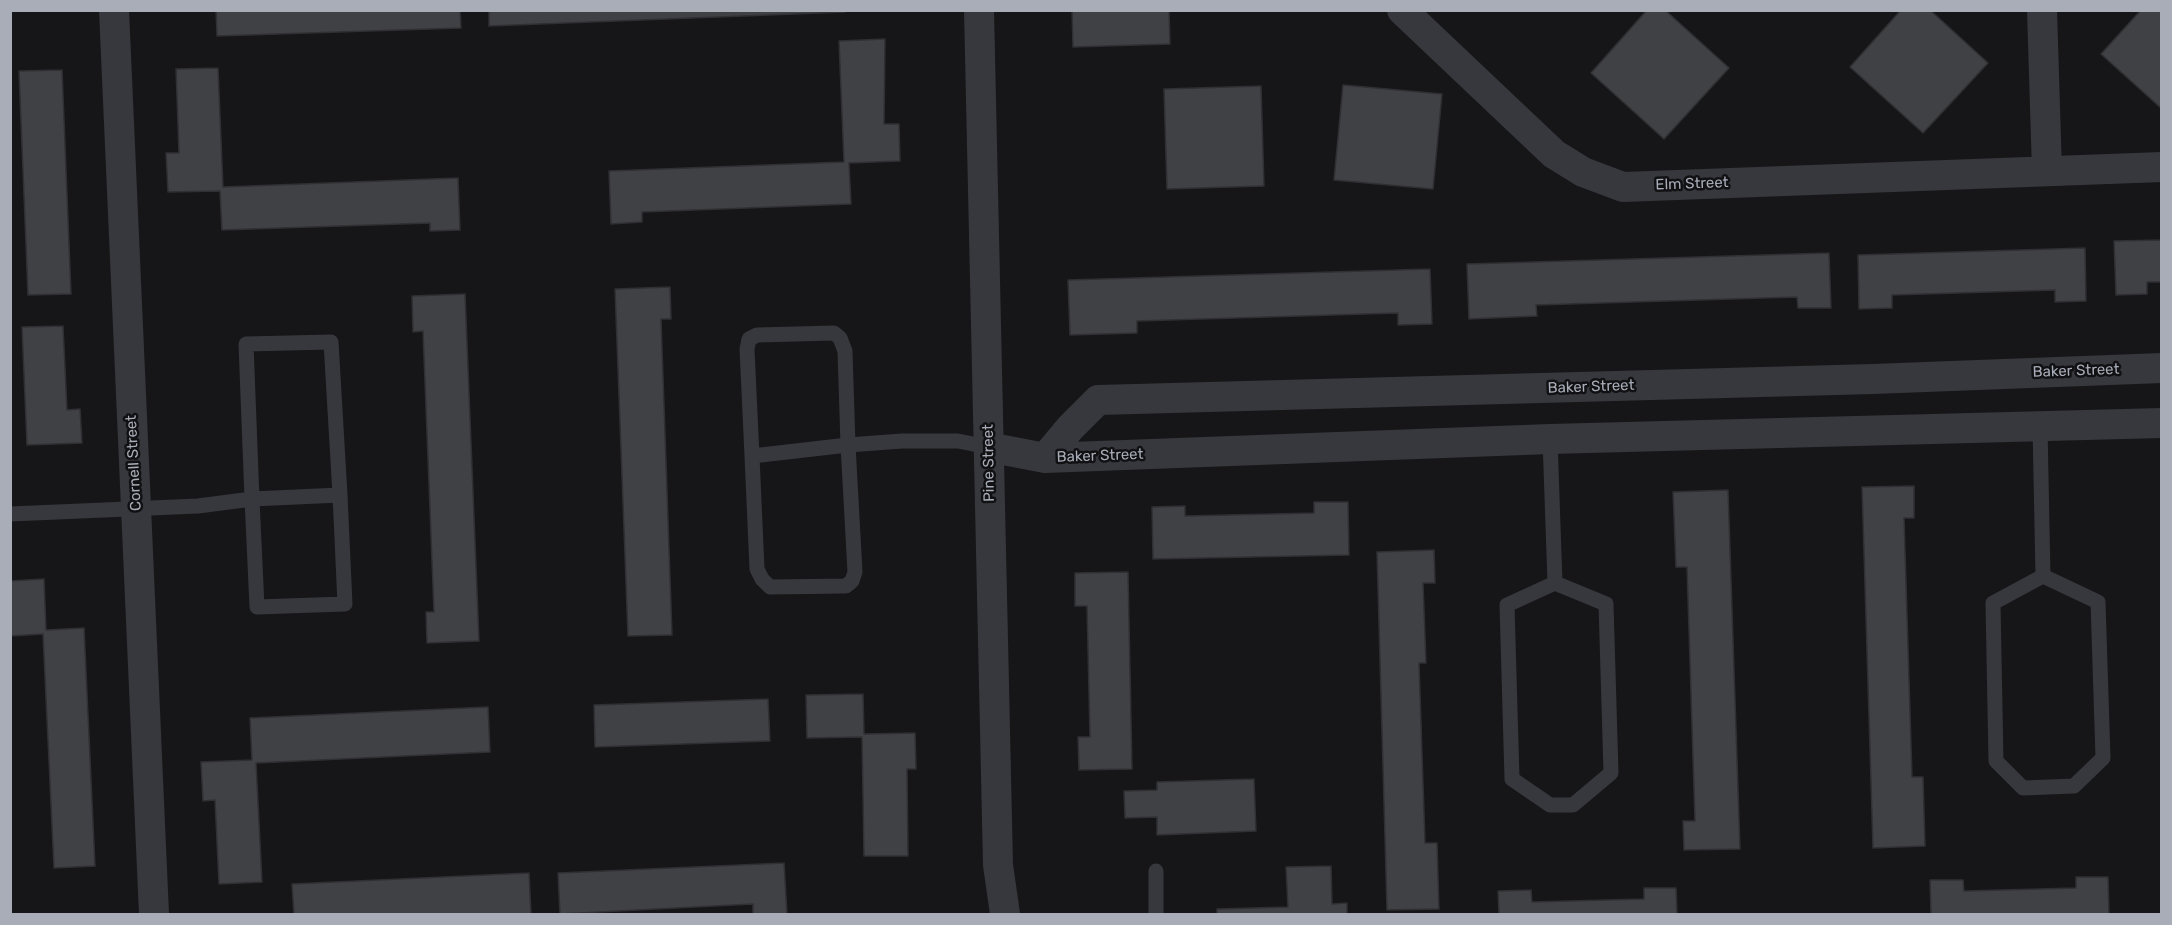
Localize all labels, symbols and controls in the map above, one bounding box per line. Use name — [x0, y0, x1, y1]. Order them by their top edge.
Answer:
street label: Elm Street — [1655, 174, 1729, 194]
street label: Baker Street — [2032, 360, 2120, 382]
street label: Baker Street — [1547, 376, 1635, 398]
street label: Cornell Street — [122, 415, 146, 511]
street label: Pine Street — [979, 424, 999, 502]
street label: Baker Street — [1056, 445, 1144, 467]

